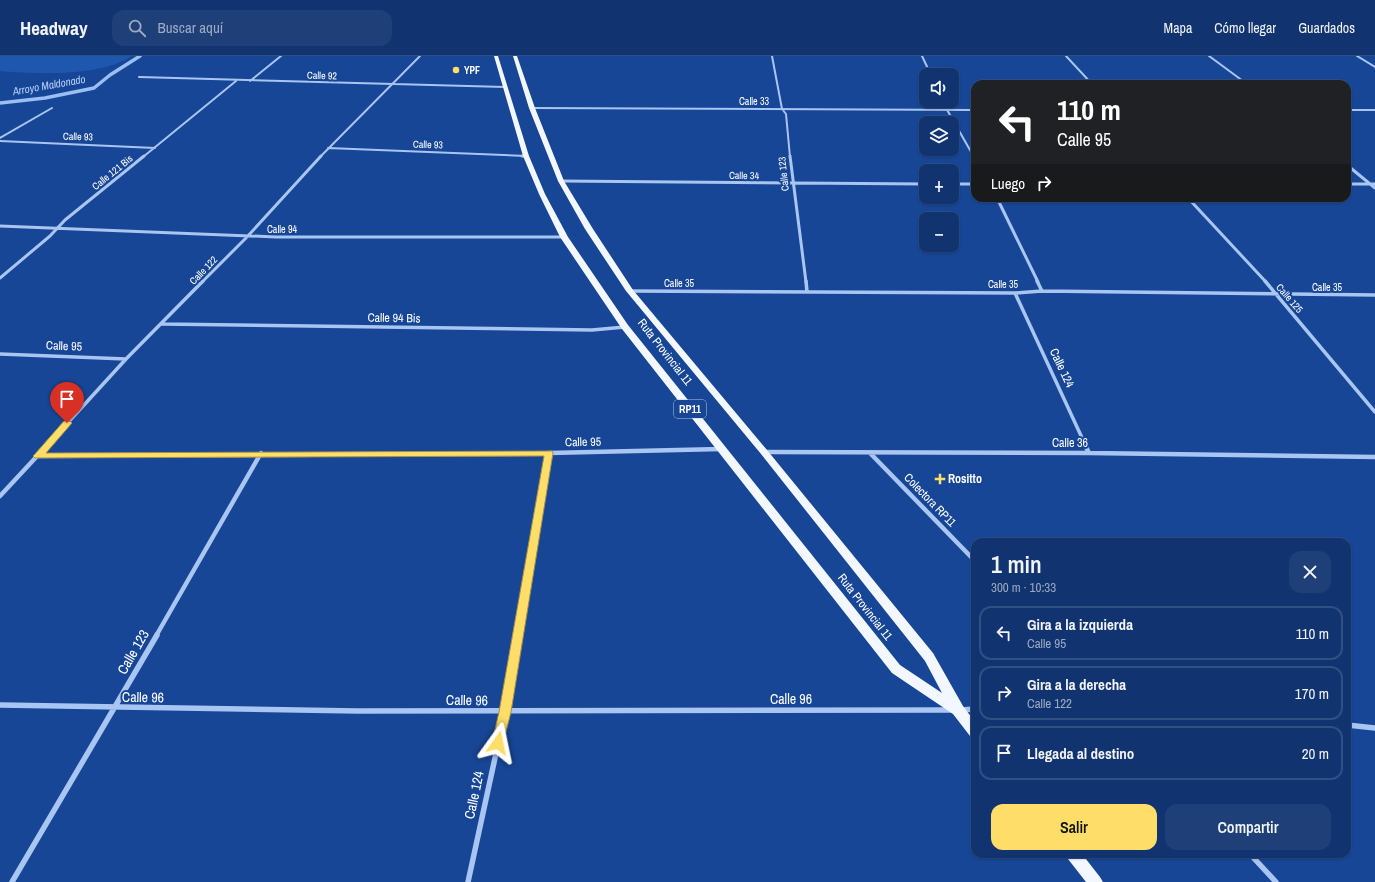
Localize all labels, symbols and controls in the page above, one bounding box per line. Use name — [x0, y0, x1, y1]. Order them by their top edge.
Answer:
search box — [112, 10, 392, 46]
text: Headway — [20, 15, 88, 41]
icon: search — [126, 17, 148, 39]
text: Buscar aquí — [158, 17, 223, 38]
text: Mapa — [1164, 19, 1192, 37]
text: Cómo llegar — [1214, 19, 1276, 37]
text: Guardados — [1298, 19, 1355, 37]
place label: YPF — [464, 64, 480, 77]
marker: YPF — [451, 65, 461, 75]
street label: Calle 92 — [307, 68, 338, 83]
map controls — [919, 68, 959, 252]
button: sound — [919, 68, 959, 108]
water label: Arroyo Maldonado — [11, 72, 87, 98]
text: 110 m — [1057, 91, 1121, 129]
street label: Calle 33 — [739, 95, 769, 108]
icon: left — [991, 96, 1043, 148]
button: layers — [919, 116, 959, 156]
text: Calle 95 — [1057, 127, 1111, 152]
street label: Calle 93 — [63, 129, 94, 144]
street label: Calle 93 — [413, 137, 444, 152]
street label: Calle 121 Bis — [89, 152, 135, 193]
street label: Calle 123 — [775, 156, 792, 192]
button: + — [919, 164, 959, 204]
street label: Calle 34 — [729, 169, 760, 182]
icon: right — [1033, 172, 1055, 194]
text: Luego — [991, 173, 1025, 194]
button: − — [919, 212, 959, 252]
street label: Calle 94 — [267, 223, 297, 236]
street label: Calle 122 — [187, 253, 220, 287]
street label: Calle 35 — [664, 277, 694, 290]
street label: Calle 35 — [988, 278, 1018, 291]
street label: Calle 125 — [1273, 281, 1306, 316]
street label: Calle 35 — [1312, 281, 1342, 294]
street label: Calle 94 Bis — [367, 310, 421, 326]
street label: Ruta Provincial 11 — [634, 315, 696, 389]
street label: Calle 95 — [46, 337, 83, 355]
street label: Calle 124 — [1046, 346, 1078, 391]
pin — [50, 382, 84, 423]
icon: arrive — [56, 388, 78, 410]
road number: RP11 — [674, 400, 706, 418]
street label: Calle 95 — [565, 434, 602, 450]
street label: Calle 36 — [1052, 435, 1088, 451]
street label: Colectora RP11 — [900, 470, 960, 531]
place label: Rositto — [948, 471, 982, 487]
marker: Rositto — [935, 474, 945, 484]
text: 1 min — [991, 548, 1042, 580]
button: close — [1289, 551, 1331, 593]
street label: Ruta Provincial 11 — [834, 570, 896, 644]
text: 300 m · 10:33 — [991, 579, 1056, 596]
text: Gira a la izquierda — [1027, 614, 1133, 635]
icon: left — [993, 622, 1015, 644]
text: 110 m — [1296, 623, 1329, 644]
street label: Calle 123 — [113, 626, 153, 678]
text: Calle 95 — [1027, 635, 1066, 652]
text: Gira a la derecha — [1027, 674, 1126, 695]
icon: right — [993, 682, 1015, 704]
text: 170 m — [1295, 683, 1329, 704]
street label: Calle 96 — [122, 688, 164, 706]
street label: Calle 96 — [770, 690, 812, 708]
street label: Calle 96 — [446, 691, 488, 709]
text: Calle 122 — [1027, 695, 1072, 712]
position arrow — [477, 722, 519, 764]
icon: arrive — [993, 742, 1015, 764]
text: Llegada al destino — [1027, 743, 1134, 764]
text: 20 m — [1302, 743, 1329, 764]
street label: Calle 124 — [460, 769, 488, 821]
button: Salir — [991, 804, 1157, 850]
button: Compartir — [1165, 804, 1331, 850]

